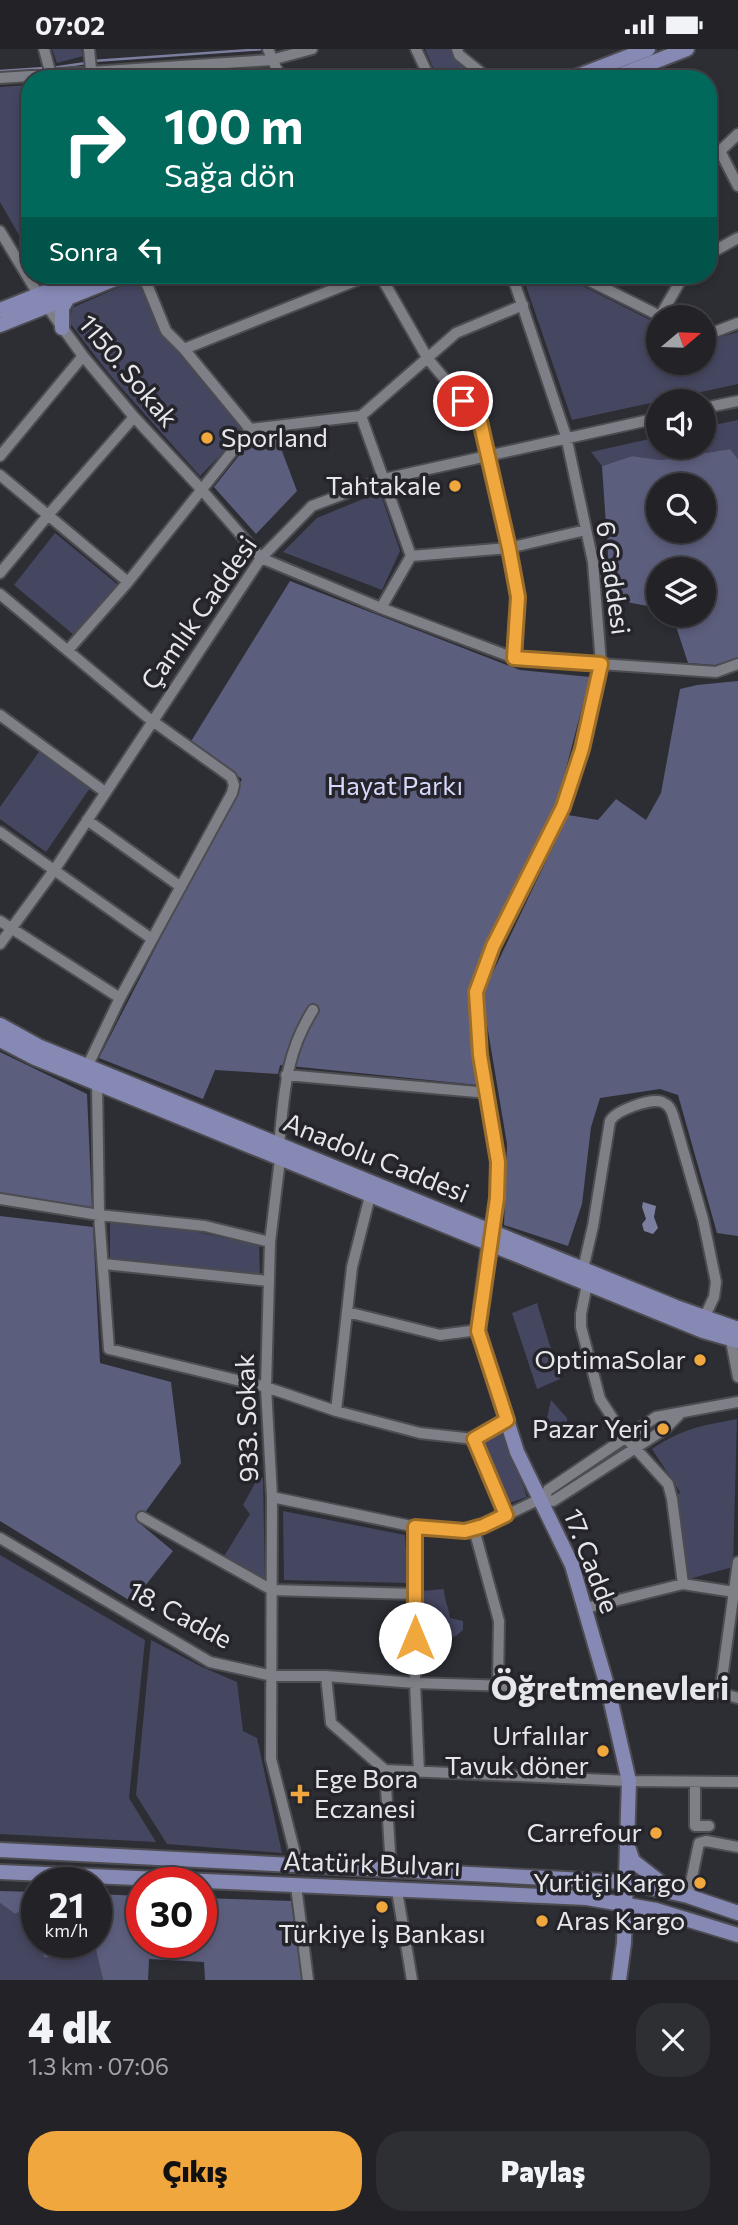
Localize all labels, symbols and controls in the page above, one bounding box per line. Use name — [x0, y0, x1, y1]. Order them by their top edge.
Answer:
text: 07:02 — [35, 9, 105, 40]
text: 100 m — [164, 94, 303, 154]
icon: right — [49, 98, 140, 189]
text: Sağa dön — [164, 154, 295, 194]
icon: left — [132, 231, 170, 269]
text: Sonra — [49, 235, 118, 266]
north arrow — [646, 305, 716, 375]
map controls — [646, 305, 716, 627]
street label: 1150. Sokak — [73, 307, 185, 433]
pin — [433, 371, 493, 431]
icon: arrive — [444, 382, 482, 420]
button: sound — [646, 389, 716, 459]
place label: Sporland — [221, 421, 328, 452]
marker: Sporland — [199, 430, 215, 446]
place label: Tahtakale — [326, 469, 441, 500]
button: search — [646, 473, 716, 543]
marker: Tahtakale — [447, 478, 463, 494]
street label: 6 Caddesi — [591, 519, 638, 637]
street label: Çamlık Caddesi — [133, 529, 262, 695]
button: layers — [646, 557, 716, 627]
park label: Hayat Parkı — [327, 769, 463, 800]
street label: Anadolu Caddesi — [280, 1105, 474, 1208]
place label: OptimaSolar — [535, 1343, 686, 1374]
marker: OptimaSolar — [692, 1352, 708, 1368]
street label: 933. Sokak — [228, 1353, 263, 1483]
place label: Pazar Yeri — [532, 1412, 649, 1443]
marker: Pazar Yeri — [655, 1421, 671, 1437]
street label: 17. Cadde — [558, 1504, 626, 1617]
street label: 18. Cadde — [124, 1574, 238, 1654]
position arrow — [378, 1601, 452, 1675]
district label: Öğretmenevleri — [491, 1666, 729, 1707]
place label: Urfalılar Tavuk döner — [445, 1719, 589, 1780]
marker: Urfalılar Tavuk döner — [595, 1743, 611, 1759]
place label: Ege Bora Eczanesi — [314, 1762, 418, 1823]
marker: Ege Bora Eczanesi — [292, 1786, 308, 1802]
place label: Carrefour — [527, 1816, 642, 1847]
marker: Carrefour — [648, 1825, 664, 1841]
street label: Atatürk Bulvarı — [283, 1844, 461, 1881]
place label: Yurtiçi Kargo — [533, 1866, 686, 1897]
speed limit sign: 30 — [126, 1867, 217, 1958]
marker: Yurtiçi Kargo — [692, 1875, 708, 1891]
text: 21 — [49, 1882, 84, 1925]
marker: Türkiye İş Bankası — [374, 1899, 390, 1915]
place label: Aras Kargo — [556, 1904, 685, 1935]
marker: Aras Kargo — [534, 1913, 550, 1929]
place label: Türkiye İş Bankası — [278, 1917, 486, 1948]
text: km/h — [45, 1919, 88, 1941]
text: 4 dk — [28, 2000, 112, 2052]
button: close — [636, 2003, 710, 2077]
text: 1.3 km · 07:06 — [28, 2052, 169, 2080]
button: Çıkış — [28, 2131, 362, 2211]
button: Paylaş — [376, 2131, 710, 2211]

